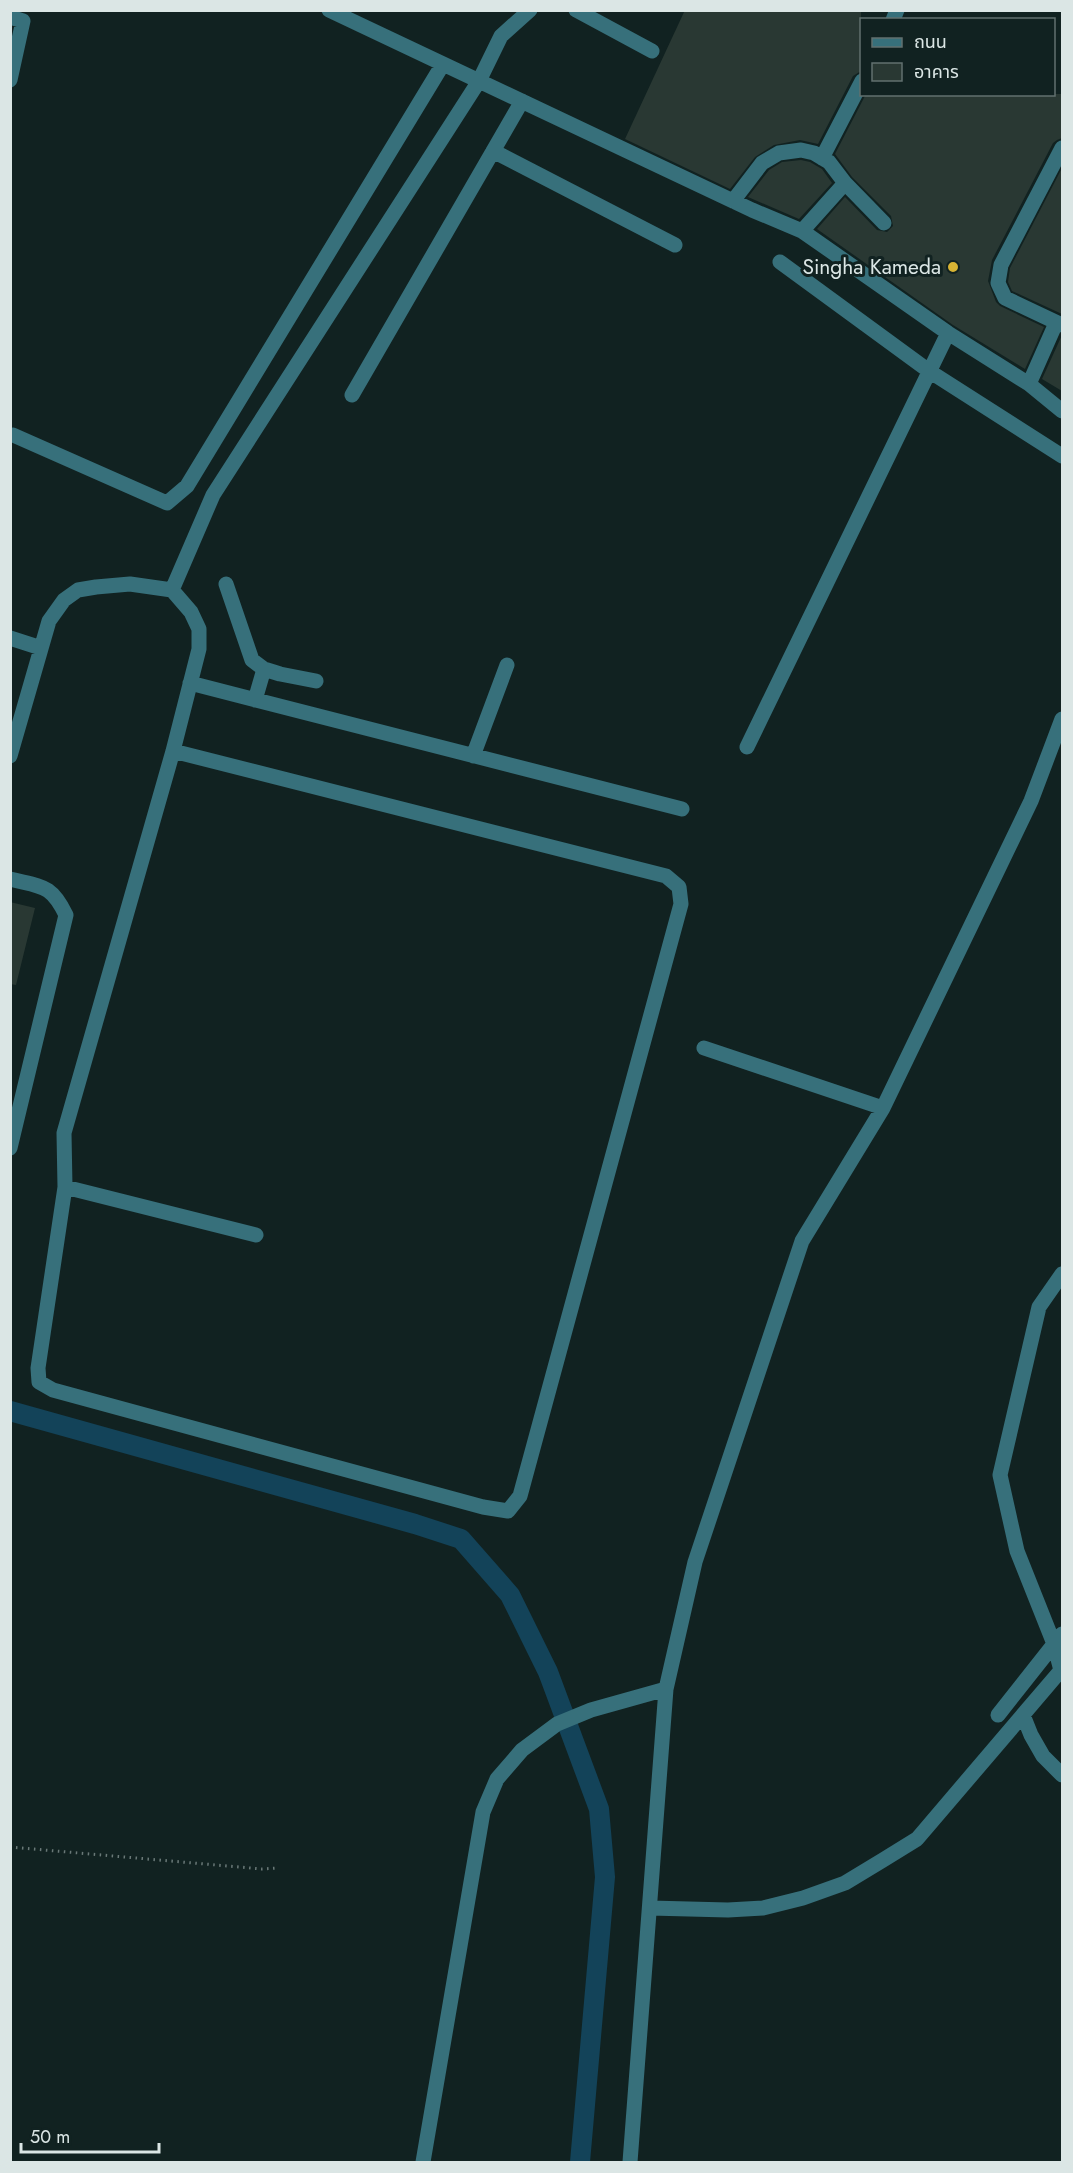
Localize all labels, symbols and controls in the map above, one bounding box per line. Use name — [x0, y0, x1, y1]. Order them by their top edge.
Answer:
legend — [860, 18, 1055, 96]
text: ถนน — [914, 29, 947, 55]
text: อาคาร — [914, 59, 959, 85]
place label: Singha Kameda — [802, 252, 941, 282]
marker: Singha Kameda — [946, 260, 960, 274]
scale bar — [21, 2116, 159, 2154]
text: 50 m — [30, 2124, 70, 2150]

